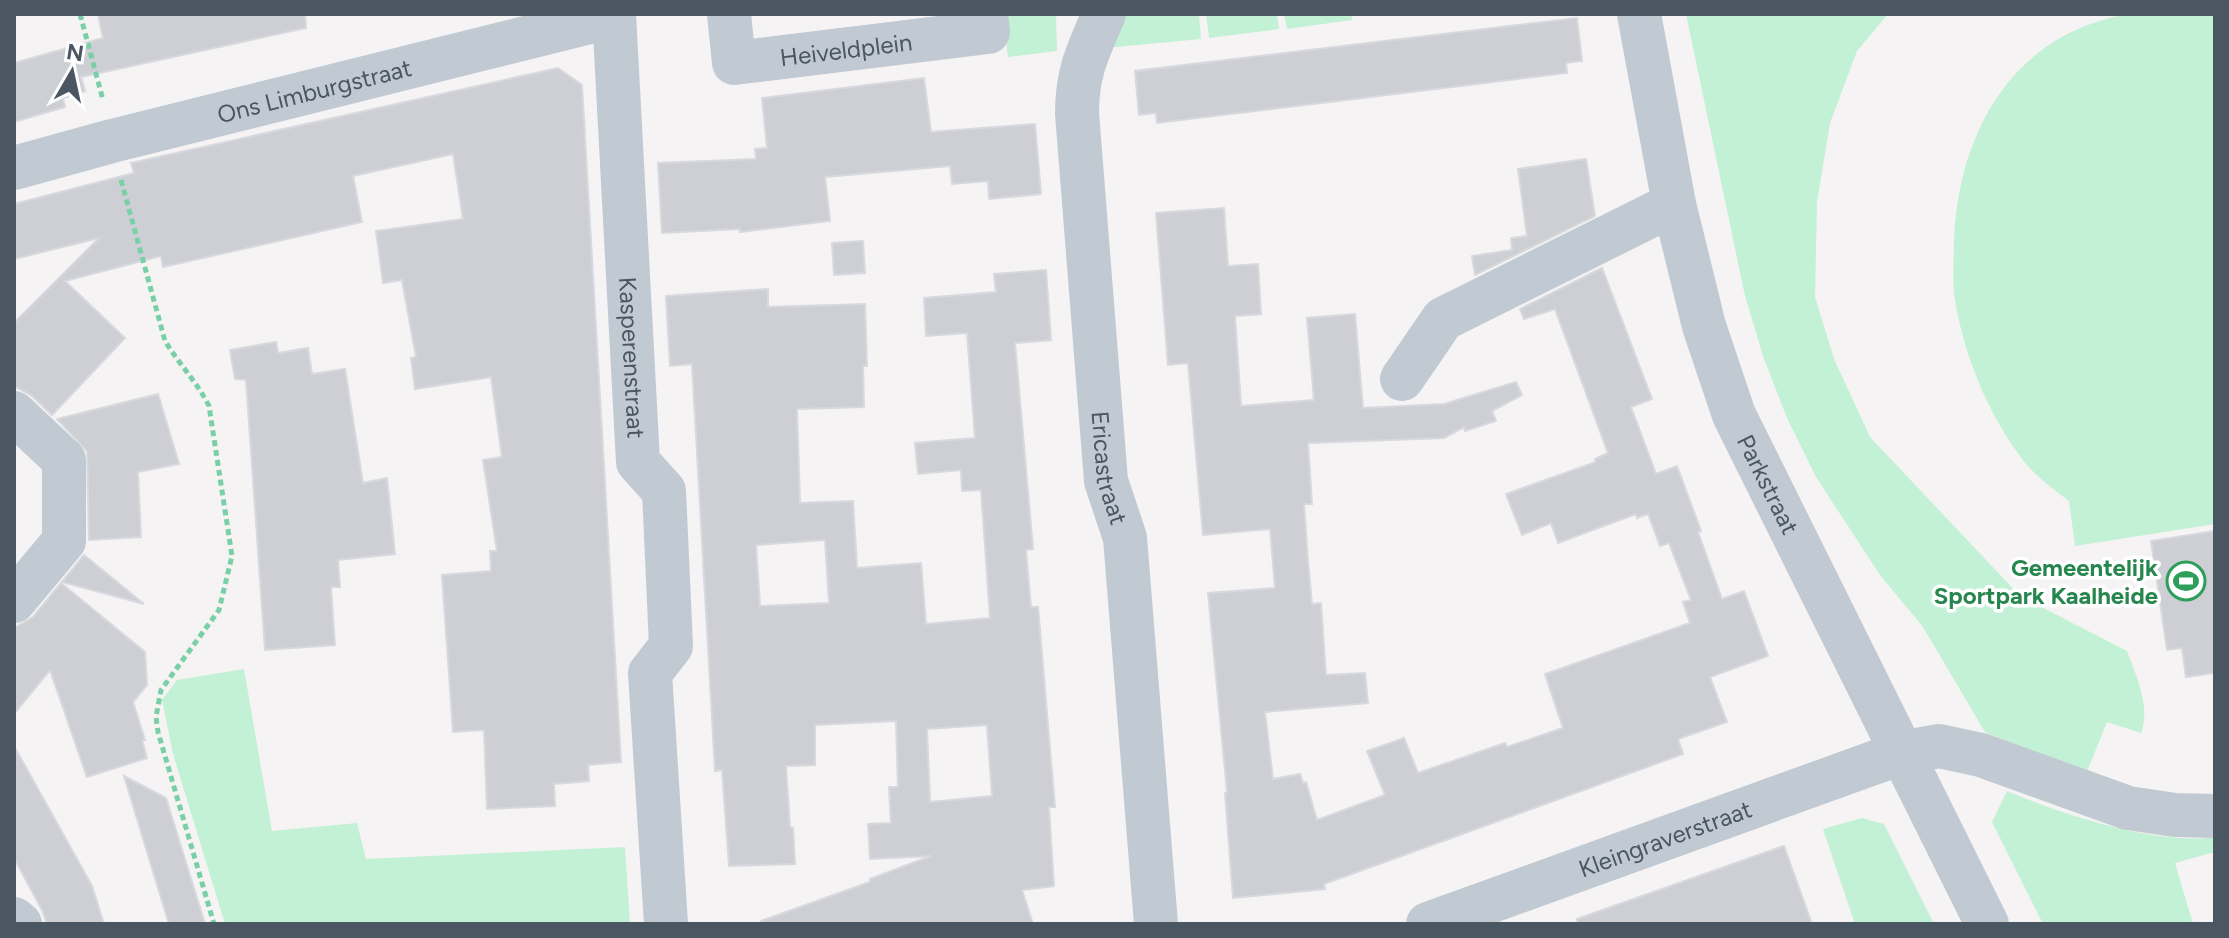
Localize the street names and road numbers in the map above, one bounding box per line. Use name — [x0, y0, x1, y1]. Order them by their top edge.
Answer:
street label: Heiveldplein — [778, 27, 914, 72]
street label: Ons Limburgstraat — [214, 53, 414, 129]
street label: Kasperenstraat — [614, 276, 651, 439]
street label: Ericastraat — [1086, 410, 1134, 528]
street label: Parkstraat — [1731, 430, 1805, 539]
street label: Kleingraverstraat — [1575, 794, 1755, 883]

